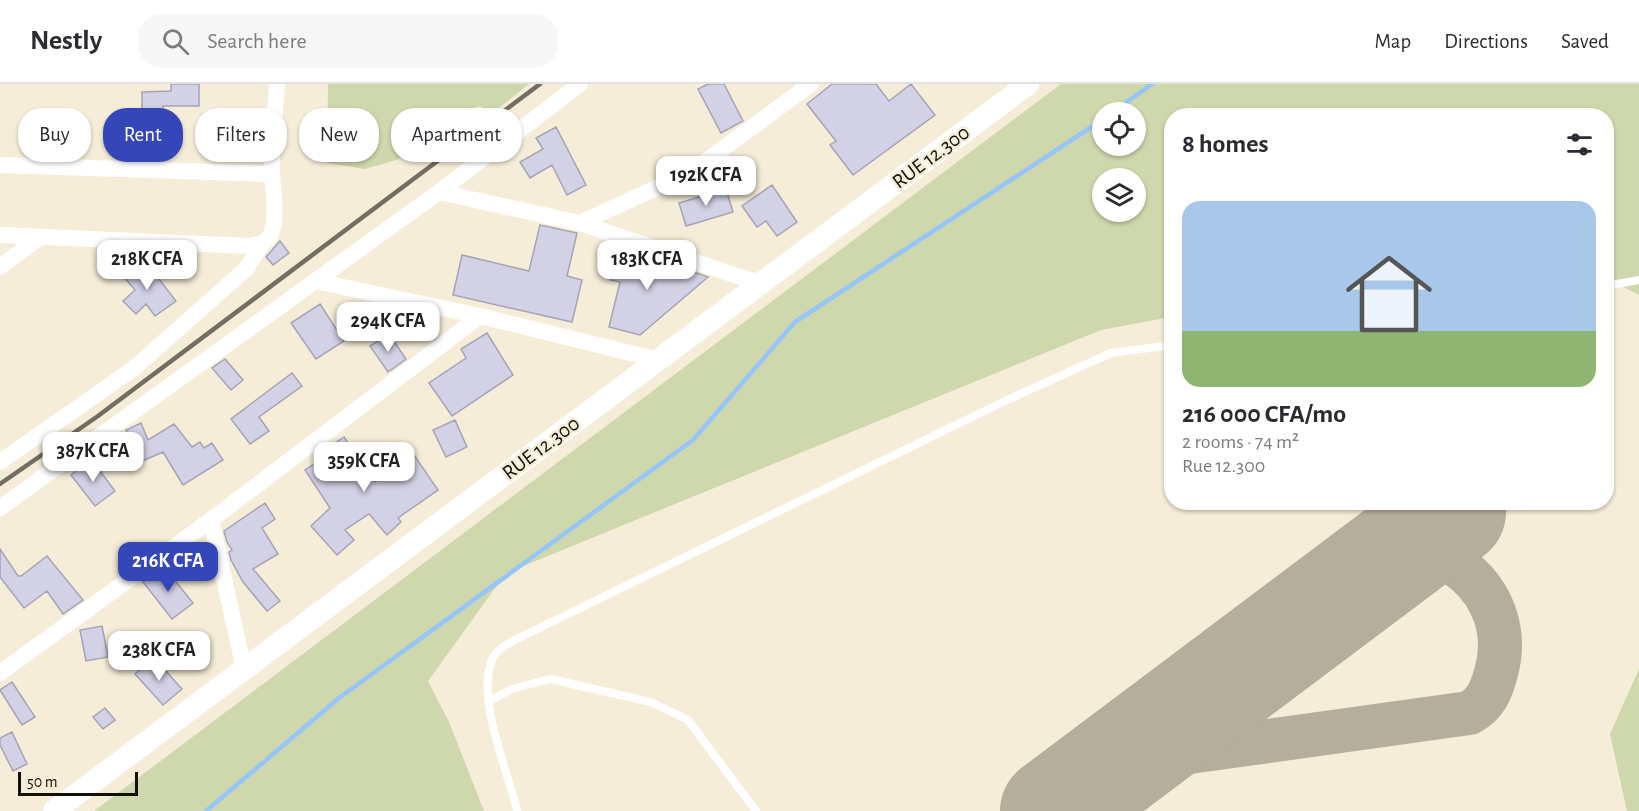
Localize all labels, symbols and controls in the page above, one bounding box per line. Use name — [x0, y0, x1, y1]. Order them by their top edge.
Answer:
search box — [138, 14, 558, 68]
icon: search — [159, 25, 192, 58]
text: Nestly — [30, 27, 102, 55]
text: Search here — [207, 30, 307, 52]
text: Map — [1375, 31, 1411, 52]
text: Directions — [1444, 31, 1528, 52]
text: Saved — [1561, 31, 1609, 52]
map controls — [1092, 102, 1146, 222]
button: locate — [1092, 102, 1146, 156]
chip: Buy — [18, 108, 91, 162]
chip: Rent — [103, 108, 183, 162]
chip: Filters — [195, 108, 287, 162]
chip: New — [299, 108, 379, 162]
chip: Apartment — [391, 108, 522, 162]
street label: RUE 12.300 — [889, 121, 973, 193]
icon: filters — [1563, 128, 1596, 161]
text: 8 homes — [1182, 131, 1269, 157]
pin: 192K CFA — [644, 156, 768, 207]
text: 192K CFA — [670, 165, 742, 185]
button: layers — [1092, 168, 1146, 222]
pin: 218K CFA — [85, 240, 209, 291]
pin: 183K CFA — [585, 240, 709, 291]
icon: home — [1335, 240, 1443, 348]
text: 218K CFA — [111, 249, 183, 269]
text: 183K CFA — [611, 249, 683, 269]
pin: 294K CFA — [326, 302, 450, 353]
text: 294K CFA — [351, 311, 425, 331]
text: 216 000 CFA/mo — [1182, 401, 1346, 427]
street label: RUE 12.300 — [499, 412, 583, 484]
pin: 387K CFA — [31, 432, 155, 483]
text: 2 rooms · 74 m² — [1182, 432, 1299, 452]
text: 387K CFA — [57, 441, 129, 461]
pin: 359K CFA — [302, 442, 426, 493]
text: 359K CFA — [328, 451, 400, 471]
text: Rue 12.300 — [1182, 456, 1265, 476]
pin: 216K CFA — [106, 542, 230, 593]
text: 216K CFA — [132, 551, 204, 571]
pin: 238K CFA — [97, 631, 221, 682]
text: 238K CFA — [122, 640, 196, 660]
scale bar — [18, 769, 138, 796]
text: 50 m — [27, 774, 58, 790]

